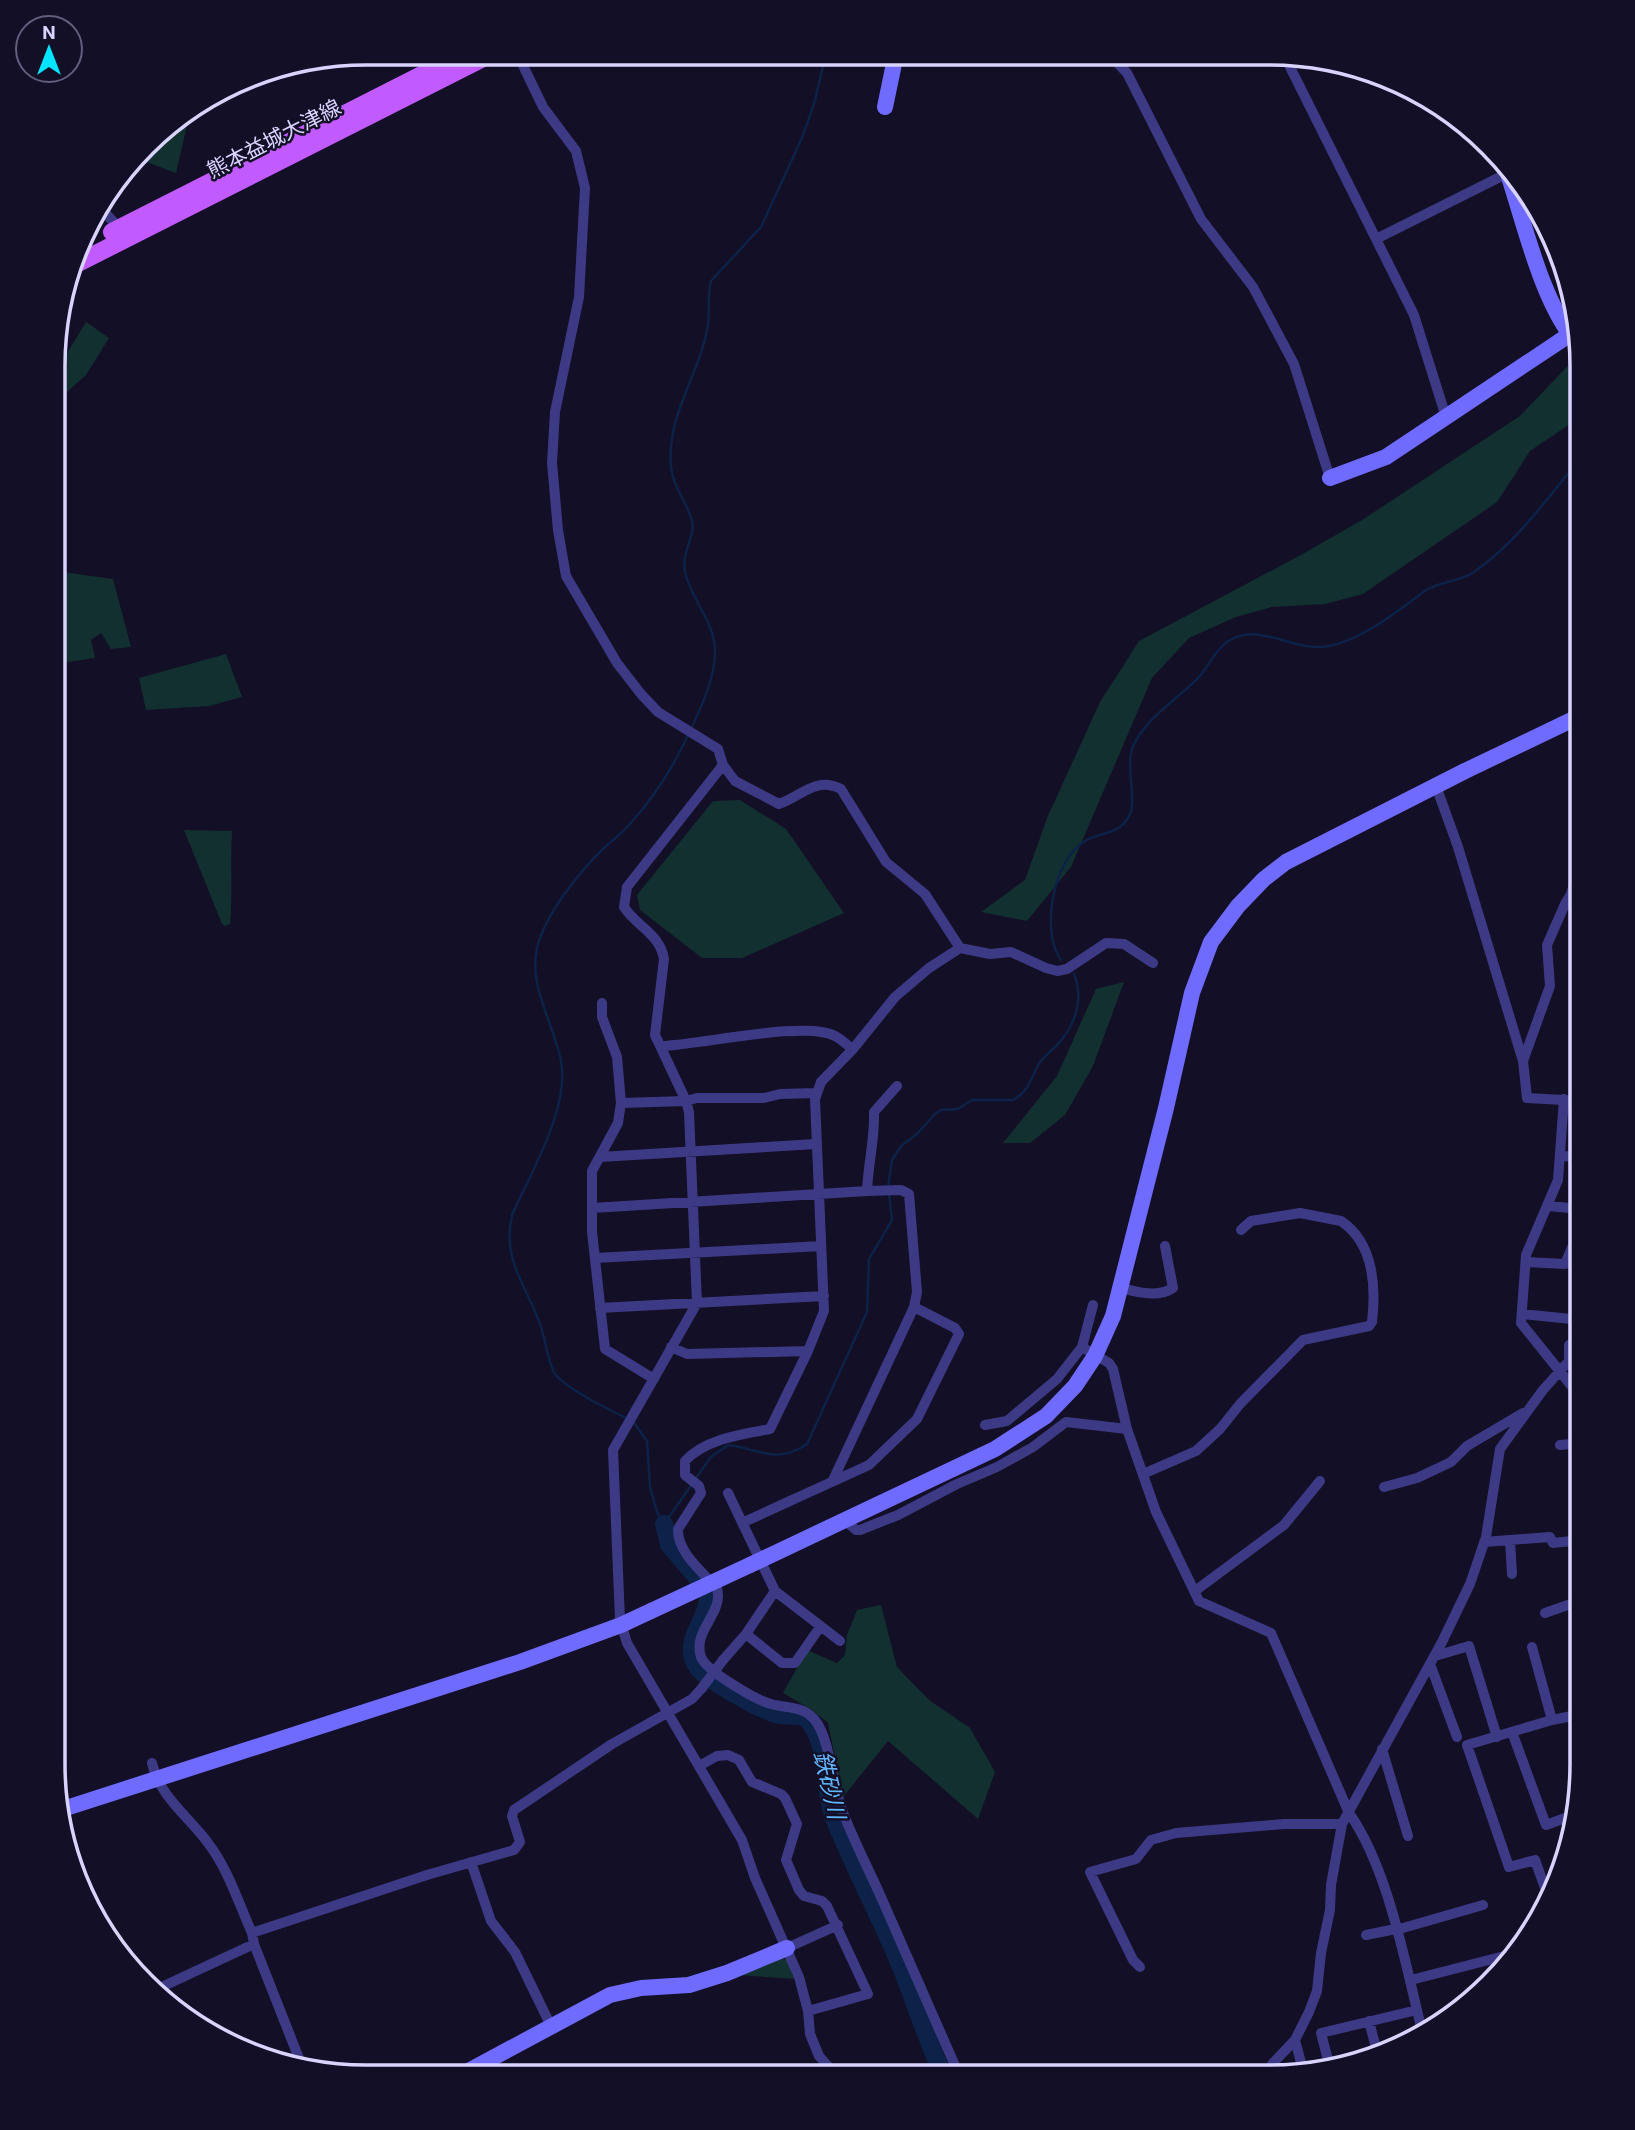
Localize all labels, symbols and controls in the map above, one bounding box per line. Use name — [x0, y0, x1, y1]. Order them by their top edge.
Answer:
north arrow — [14, 14, 84, 84]
text: N — [42, 21, 56, 44]
street label: 熊本益城大津線 — [203, 95, 345, 183]
water label: 鉄砂川 — [808, 1748, 851, 1825]

